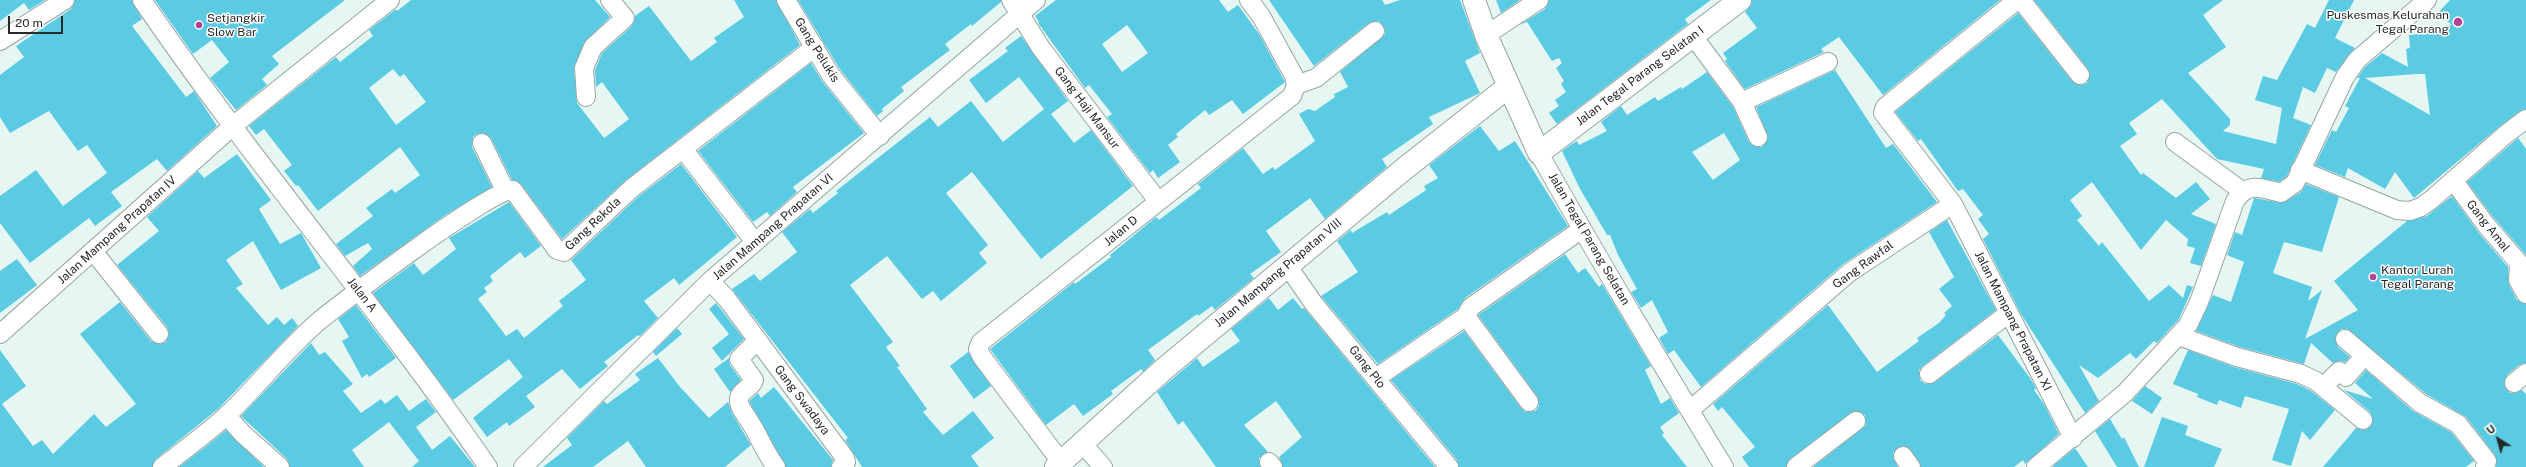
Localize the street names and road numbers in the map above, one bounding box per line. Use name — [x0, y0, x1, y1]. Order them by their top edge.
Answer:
street label: Gang Pelukis — [791, 15, 843, 85]
street label: Jalan Tegal Parang Selatan I — [1573, 23, 1707, 129]
street label: Gang Haji Mansur — [1051, 64, 1123, 152]
street label: Jalan Tegal Parang Selatan — [1545, 170, 1633, 308]
street label: Jalan Mampang Prapatan VI — [710, 171, 836, 283]
street label: Jalan Mampang Prapatan IV — [55, 173, 179, 287]
street label: Gang Rekola — [562, 195, 624, 253]
street label: Gang Amal — [2463, 197, 2513, 255]
street label: Jalan D — [1101, 213, 1141, 249]
street label: Jalan Mampang Prapatan VIII — [1212, 216, 1344, 330]
street label: Gang Rawfal — [1830, 238, 1896, 292]
street label: Jalan Mampang Prapatan XI — [1971, 249, 2055, 393]
street label: Jalan A — [344, 275, 380, 315]
street label: Gang Plo — [1346, 343, 1388, 391]
street label: Gang Swadaya — [771, 362, 833, 438]

